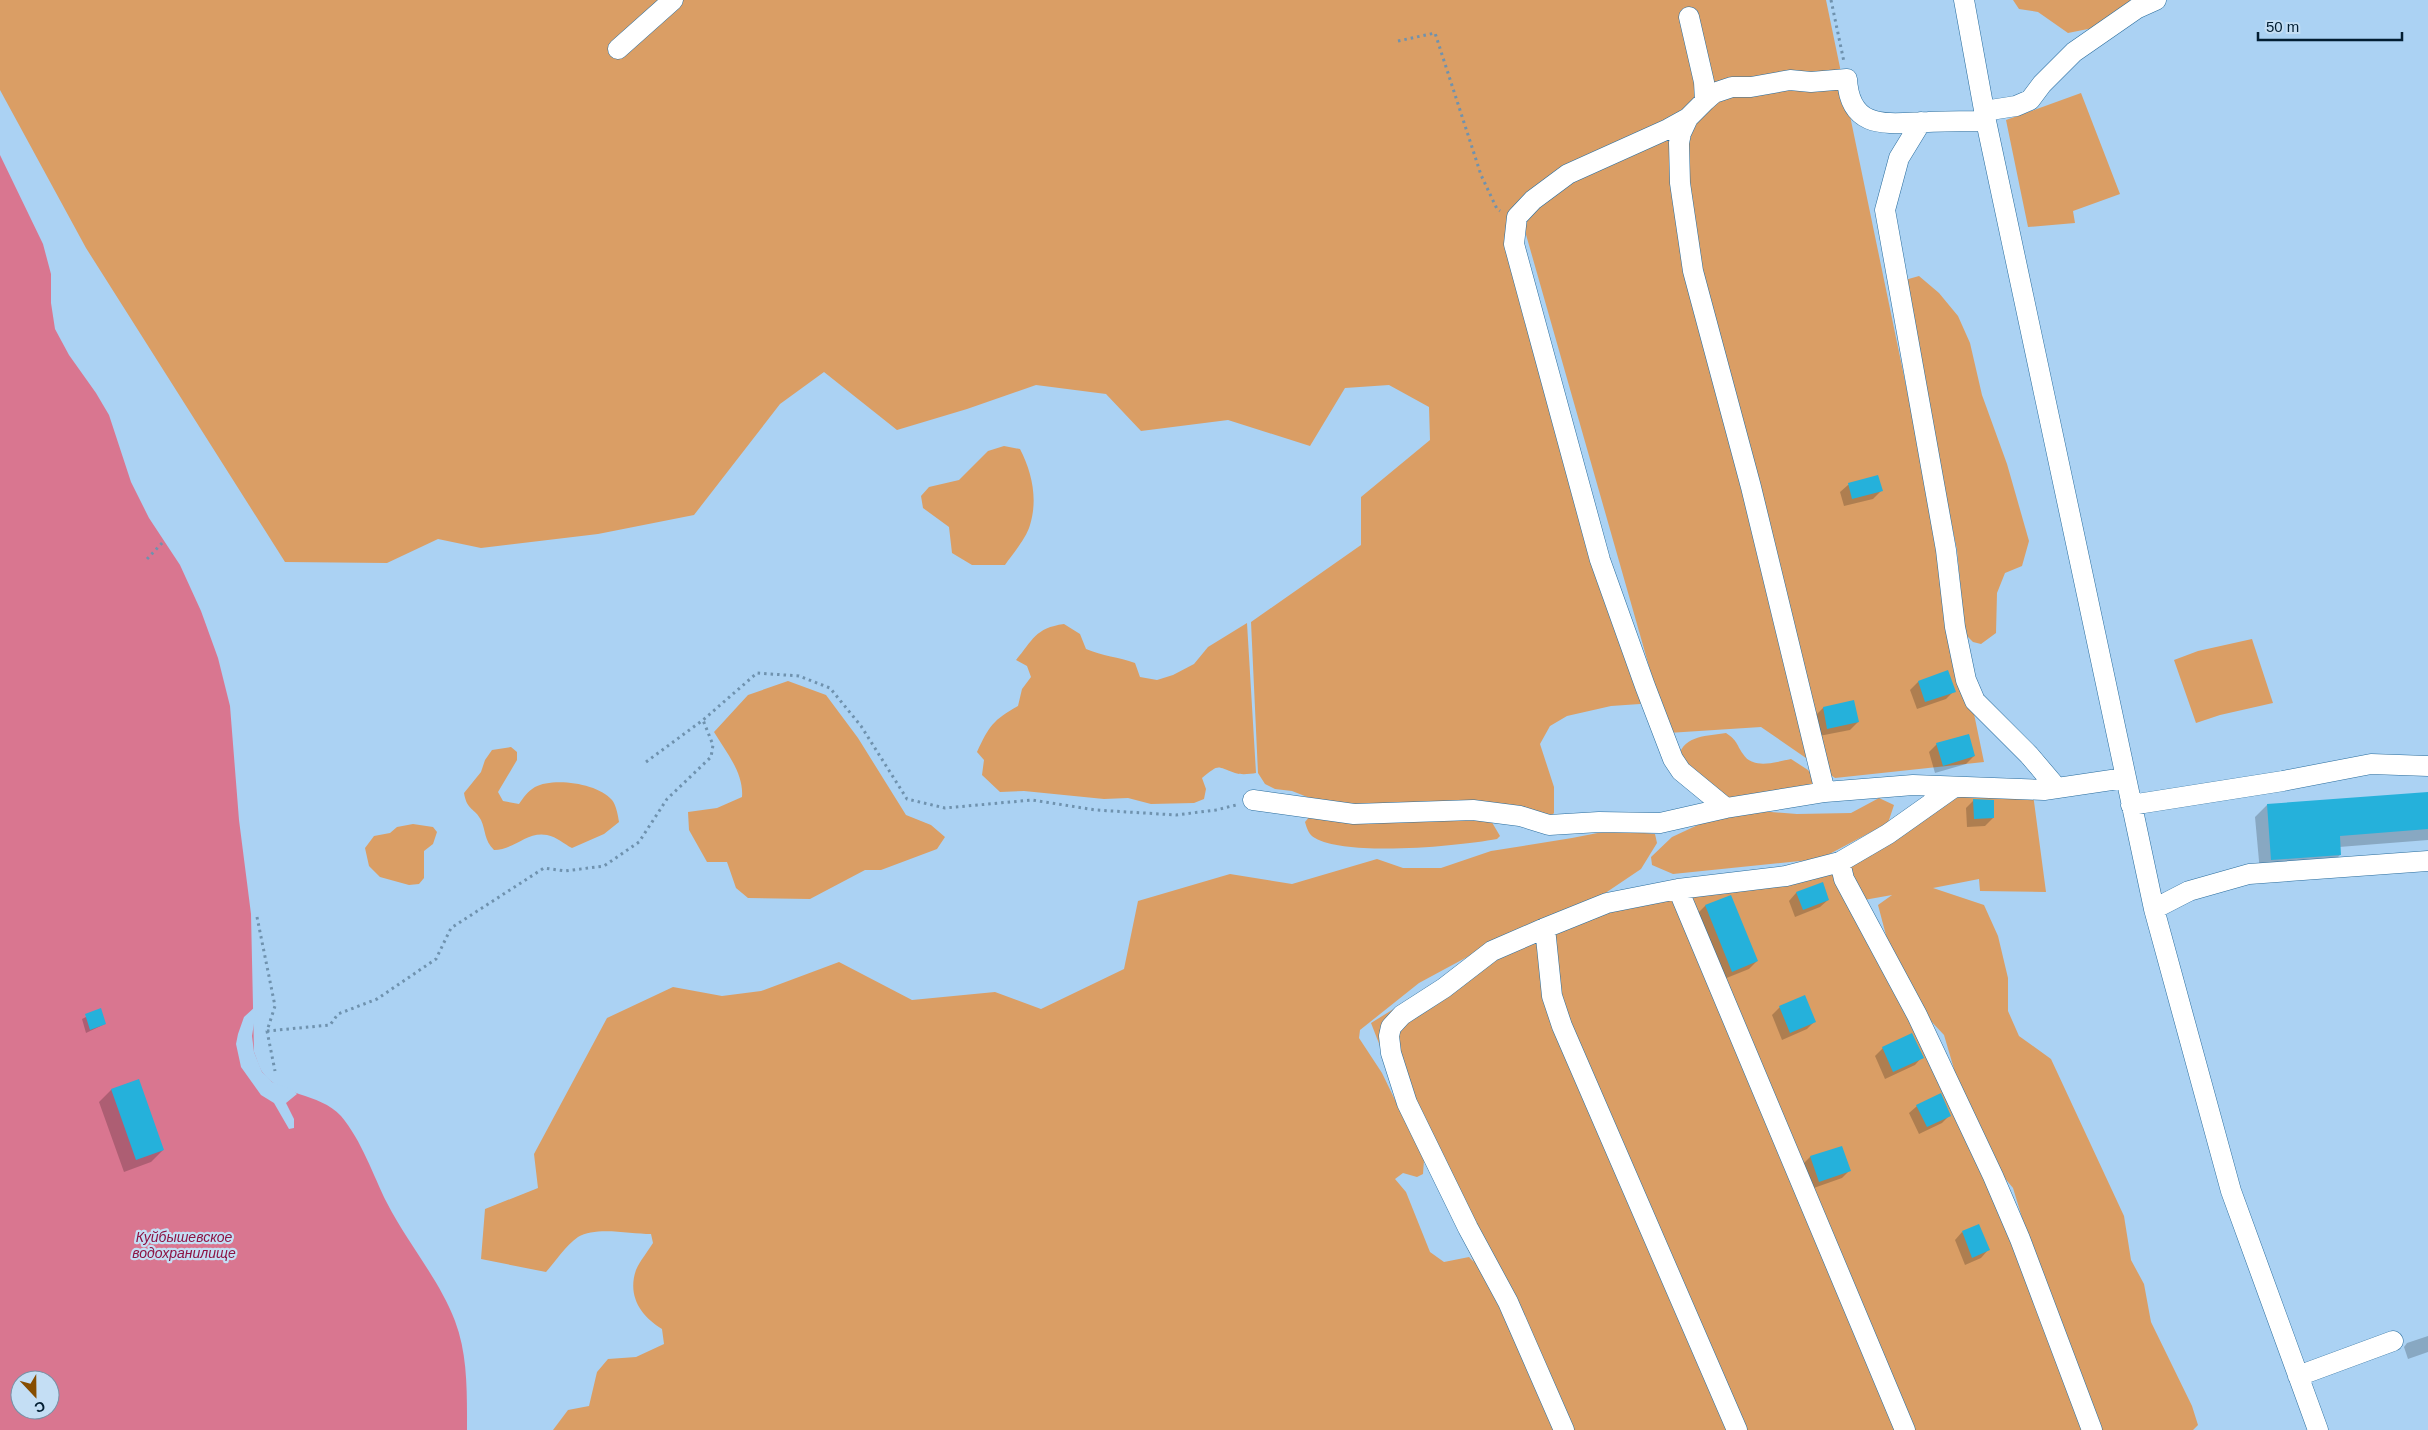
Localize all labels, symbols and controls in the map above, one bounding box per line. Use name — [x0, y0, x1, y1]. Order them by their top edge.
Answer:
scale bar — [2258, 10, 2402, 42]
text: 50 m — [2266, 18, 2299, 35]
water label: Куйбышевское водохранилище — [132, 1229, 236, 1261]
north arrow — [10, 1370, 60, 1420]
text: С — [32, 1398, 48, 1416]

